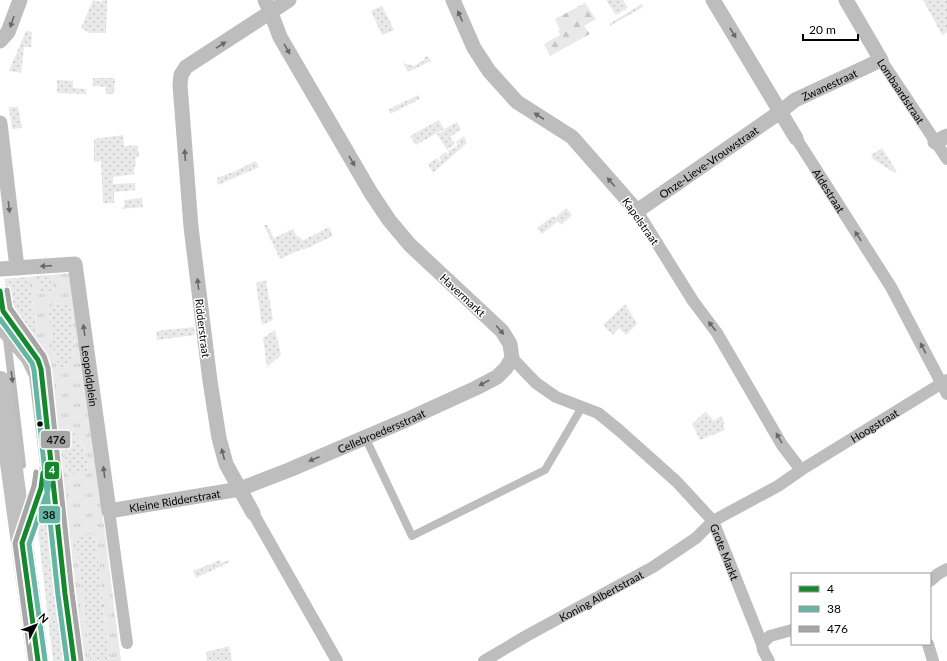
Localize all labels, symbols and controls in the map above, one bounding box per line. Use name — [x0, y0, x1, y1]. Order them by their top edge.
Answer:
one-way arrow — [457, 10, 463, 22]
one-way arrow — [9, 16, 15, 28]
scale bar — [803, 16, 858, 42]
text: 20 m — [809, 22, 836, 37]
one-way arrow — [729, 27, 736, 39]
one-way arrow — [215, 42, 227, 49]
one-way arrow — [283, 43, 290, 55]
street label: Lombaardstraat — [875, 56, 928, 126]
street label: Zwanestraat — [799, 66, 859, 103]
one-way arrow — [534, 112, 544, 120]
street label: Onze-Lieve-Vrouwstraat — [656, 123, 760, 201]
one-way arrow — [182, 149, 189, 161]
one-way arrow — [348, 155, 355, 167]
street label: Aldestraat — [811, 166, 848, 215]
one-way arrow — [607, 177, 616, 186]
street label: Kapelstraat — [620, 195, 662, 247]
one-way arrow — [6, 201, 13, 213]
one-way arrow — [854, 231, 862, 241]
one-way arrow — [39, 263, 52, 269]
street label: Havermarkt — [438, 271, 488, 319]
one-way arrow — [194, 278, 201, 290]
street label: Ridderstraat — [193, 298, 213, 358]
one-way arrow — [708, 321, 717, 332]
one-way arrow — [81, 324, 87, 336]
one-way arrow — [495, 326, 504, 335]
one-way arrow — [920, 343, 926, 354]
street label: Leopoldplein — [80, 344, 101, 407]
one-way arrow — [8, 371, 15, 383]
one-way arrow — [478, 380, 490, 387]
street label: Hoogstraat — [848, 405, 900, 445]
street label: Cellebroedersstraat — [335, 406, 427, 455]
unlabelled marker — [35, 419, 45, 429]
line badge: 476 — [40, 430, 71, 449]
one-way arrow — [775, 432, 782, 444]
text: 476 — [46, 433, 66, 446]
one-way arrow — [220, 448, 226, 460]
one-way arrow — [309, 456, 320, 462]
line badge: 4 — [44, 461, 60, 480]
text: 4 — [49, 463, 56, 476]
one-way arrow — [101, 466, 107, 478]
street label: Kleine Ridderstraat — [128, 486, 221, 514]
line badge: 38 — [38, 505, 61, 524]
text: 38 — [43, 508, 55, 521]
street label: Grote Markt — [708, 522, 742, 582]
street label: Koning Albertstraat — [557, 567, 645, 623]
legend — [791, 573, 931, 645]
text: 4 — [827, 581, 834, 596]
text: 38 — [827, 601, 841, 616]
north arrow — [16, 605, 56, 645]
text: N — [36, 610, 51, 625]
text: 476 — [827, 621, 848, 636]

